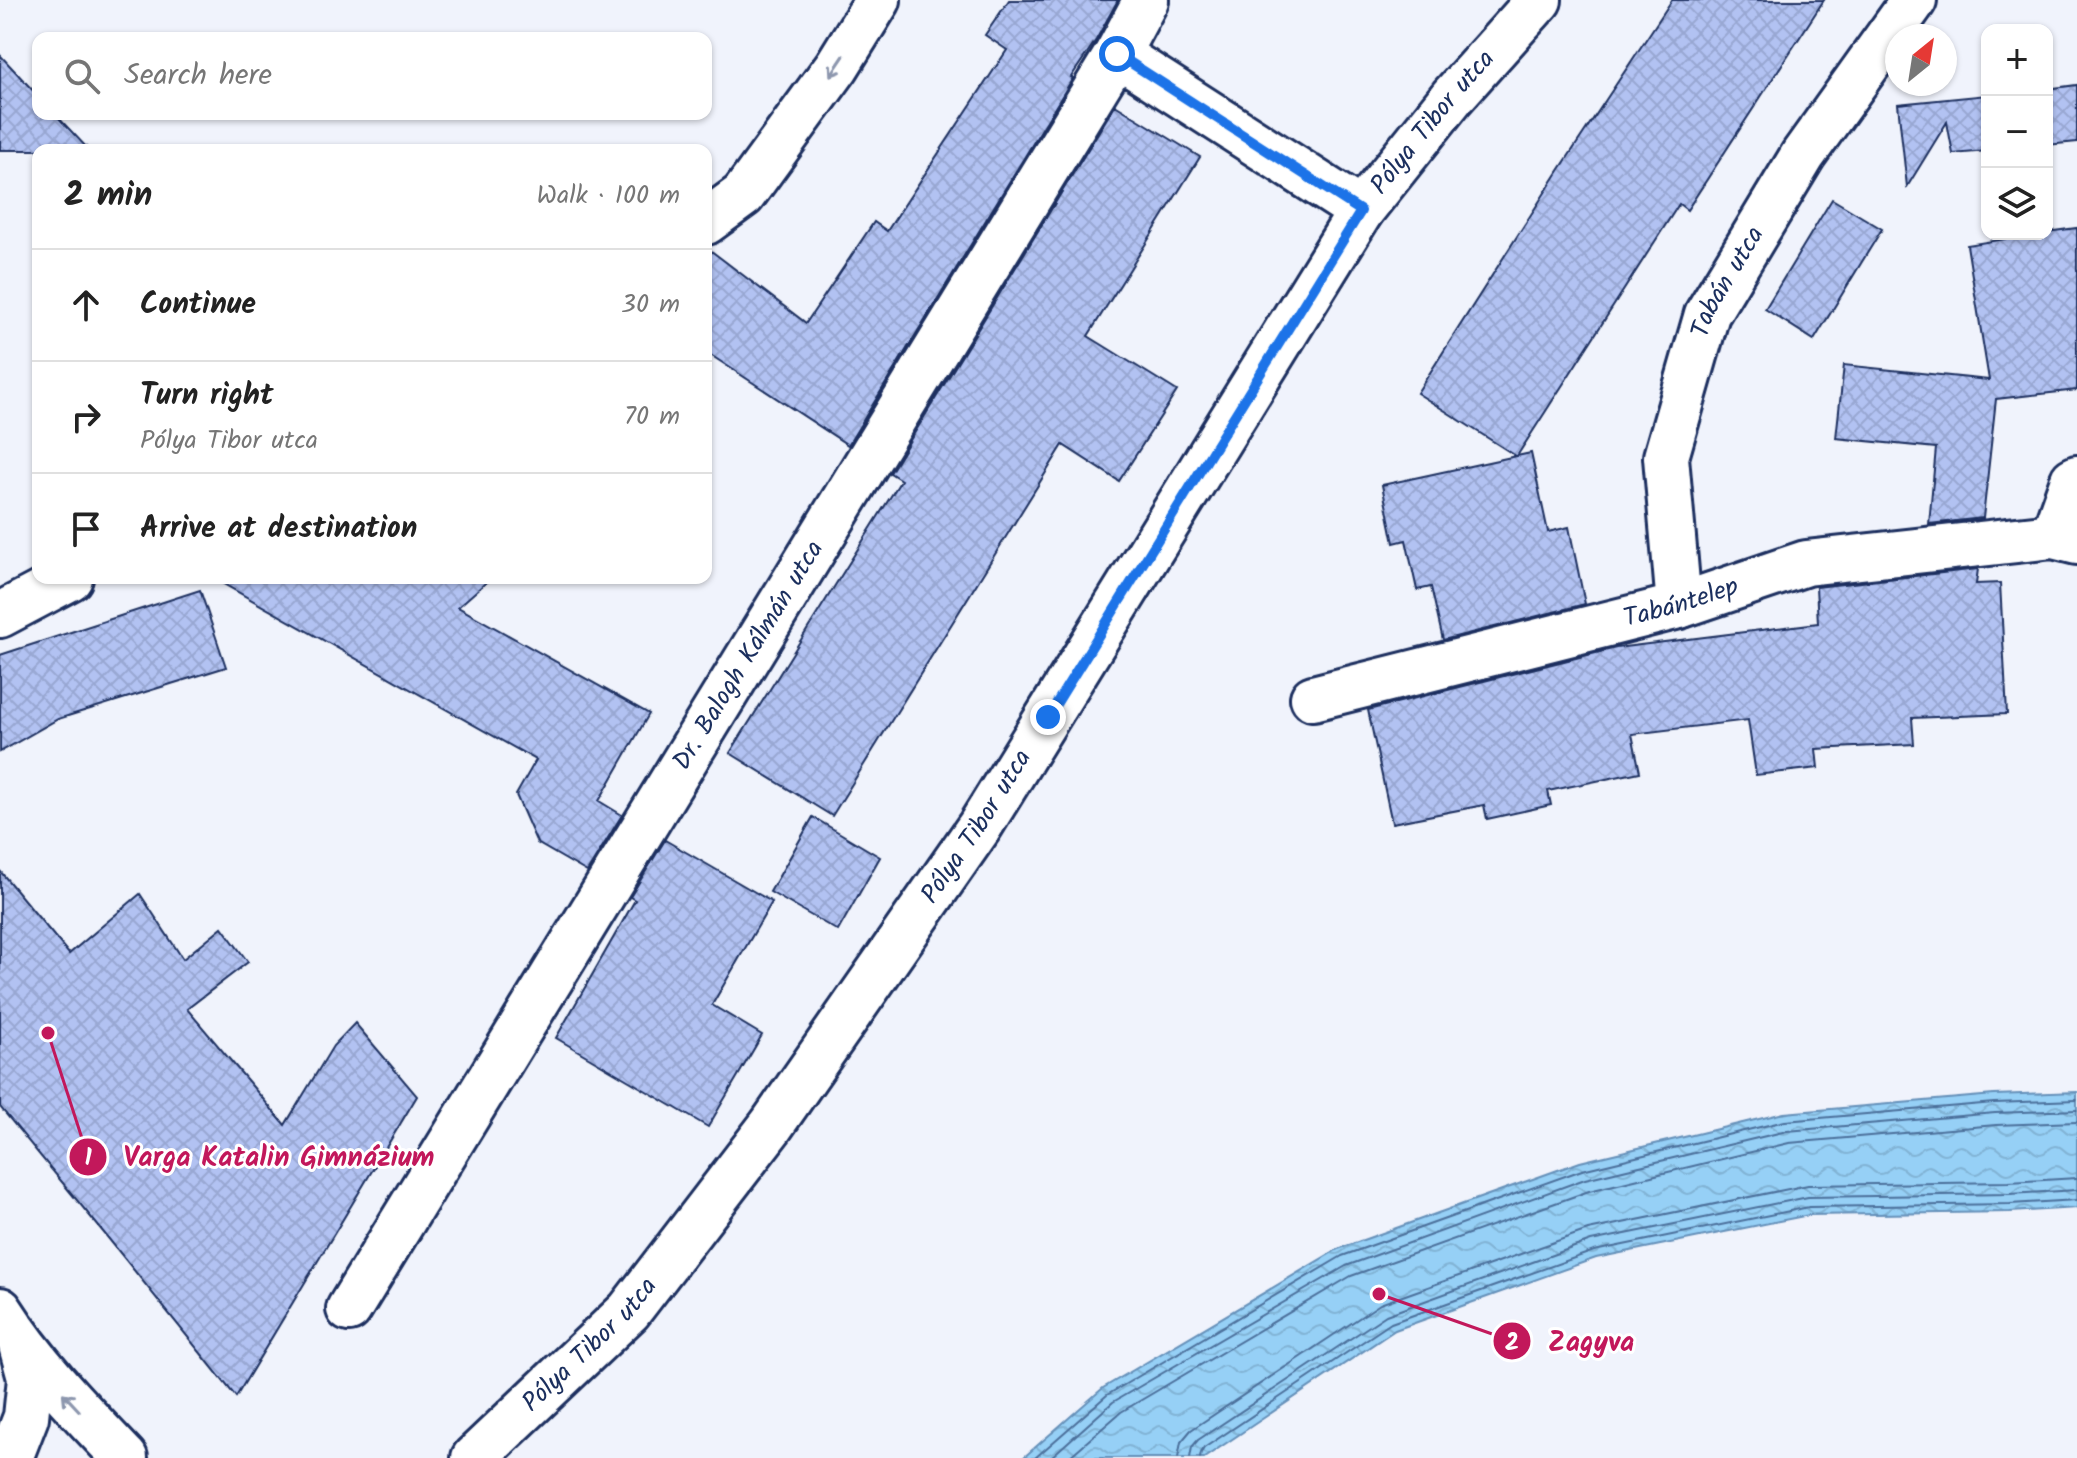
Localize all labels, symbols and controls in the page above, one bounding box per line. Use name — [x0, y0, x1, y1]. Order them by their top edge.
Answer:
north arrow — [1885, 24, 1957, 96]
map controls — [1981, 24, 2053, 240]
button: + — [1981, 24, 2053, 96]
search box — [32, 32, 712, 120]
route start — [1099, 36, 1135, 72]
street label: Pólya Tibor utca — [1360, 40, 1506, 205]
text: Search here — [124, 52, 272, 100]
icon: search — [60, 54, 104, 98]
one-way arrow — [829, 54, 845, 76]
button: − — [1981, 96, 2053, 168]
button: layers — [1981, 168, 2053, 240]
text: 2 min — [64, 169, 152, 223]
text: Walk · 100 m — [537, 175, 680, 217]
street label: Tabán utca — [1680, 218, 1776, 343]
text: Continue — [140, 281, 256, 329]
icon: ahead — [64, 283, 108, 327]
text: 30 m — [621, 284, 680, 326]
text: Turn right — [140, 372, 273, 420]
icon: right — [64, 395, 108, 439]
text: 70 m — [624, 396, 680, 438]
text: Pólya Tibor utca — [140, 420, 318, 462]
text: Arrive at destination — [140, 505, 417, 553]
icon: arrive — [64, 507, 108, 551]
street label: Dr. Balogh Kálmán utca — [662, 532, 835, 779]
street label: Tabántelep — [1619, 566, 1745, 640]
route end — [1030, 699, 1066, 735]
street label: Pólya Tibor utca — [910, 741, 1043, 913]
callout: Varga Katalin Gimnázium — [68, 1131, 451, 1183]
text: Varga Katalin Gimnázium — [123, 1136, 435, 1181]
text: 1 — [84, 1139, 92, 1178]
street label: Pólya Tibor utca — [512, 1269, 668, 1423]
callout: Zagyva — [1492, 1315, 1650, 1367]
text: Zagyva — [1548, 1321, 1634, 1366]
text: 2 — [1505, 1324, 1519, 1363]
one-way arrow — [63, 1392, 81, 1412]

